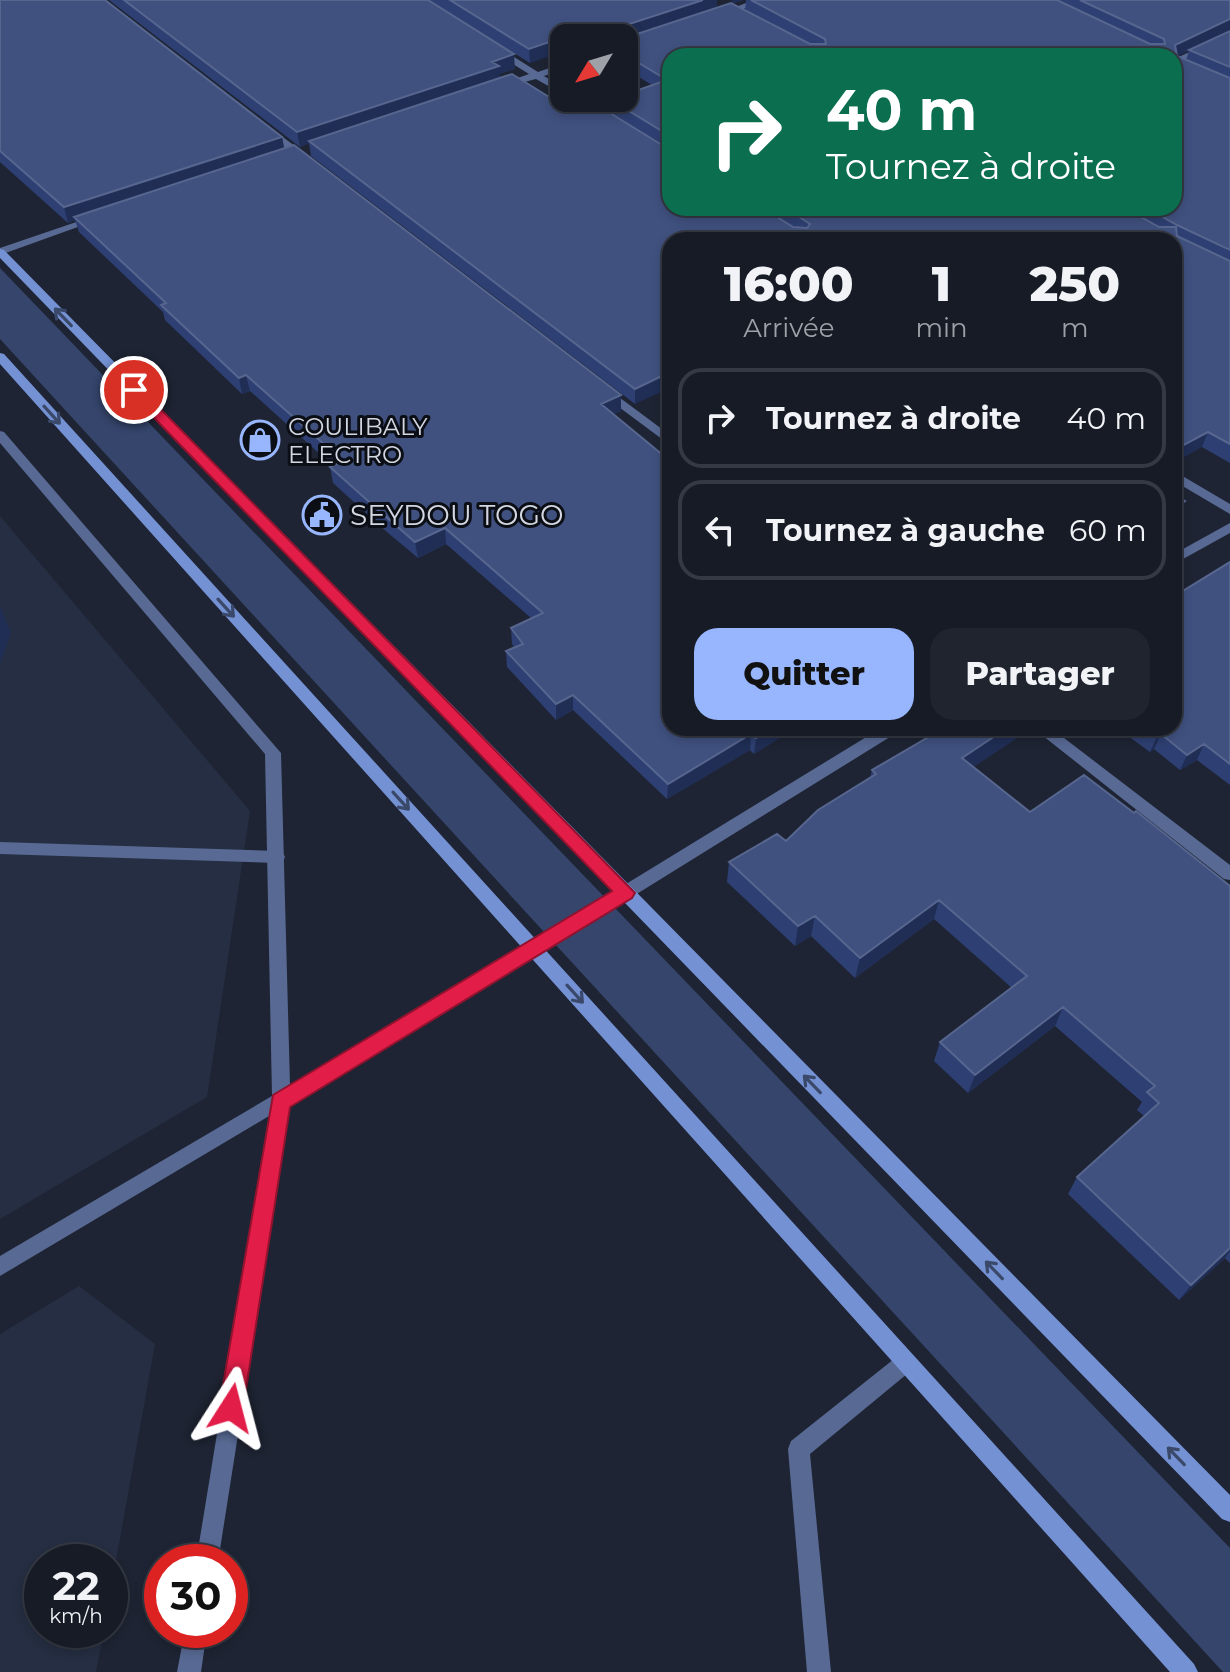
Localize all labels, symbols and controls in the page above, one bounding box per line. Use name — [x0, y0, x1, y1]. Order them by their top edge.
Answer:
north arrow — [550, 24, 638, 112]
map controls — [550, 24, 638, 112]
text: 40 m — [826, 76, 977, 144]
icon: right — [694, 80, 798, 184]
text: Tournez à droite — [826, 144, 1116, 188]
text: 16:00 — [724, 255, 854, 313]
text: 1 — [932, 255, 951, 313]
text: 250 — [1029, 255, 1120, 313]
one-way arrow — [54, 308, 73, 327]
text: Arrivée — [743, 312, 834, 344]
text: min — [916, 312, 968, 344]
text: m — [1061, 312, 1089, 344]
pin — [100, 356, 168, 424]
icon: arrive — [112, 368, 156, 412]
icon: right — [698, 396, 742, 440]
text: Tournez à droite — [766, 400, 1021, 437]
text: 40 m — [1067, 400, 1146, 437]
one-way arrow — [43, 405, 61, 425]
place label: COULIBALY ELECTRO — [288, 412, 428, 469]
shop icon: COULIBALY ELECTRO — [239, 419, 281, 461]
public building icon: SEYDOU TOGO — [301, 494, 343, 536]
place label: SEYDOU TOGO — [350, 498, 564, 532]
icon: left — [698, 508, 742, 552]
text: Tournez à gauche — [766, 512, 1045, 549]
text: 60 m — [1069, 512, 1147, 549]
one-way arrow — [217, 598, 235, 618]
button: Quitter — [694, 628, 914, 720]
button: Partager — [930, 628, 1150, 720]
one-way arrow — [391, 791, 409, 811]
one-way arrow — [565, 984, 583, 1004]
one-way arrow — [803, 1075, 822, 1094]
one-way arrow — [985, 1261, 1004, 1280]
position arrow — [189, 1366, 273, 1450]
one-way arrow — [1166, 1446, 1185, 1466]
speed limit sign: 30 — [144, 1544, 248, 1648]
text: 22 — [52, 1561, 100, 1610]
text: km/h — [49, 1604, 103, 1628]

